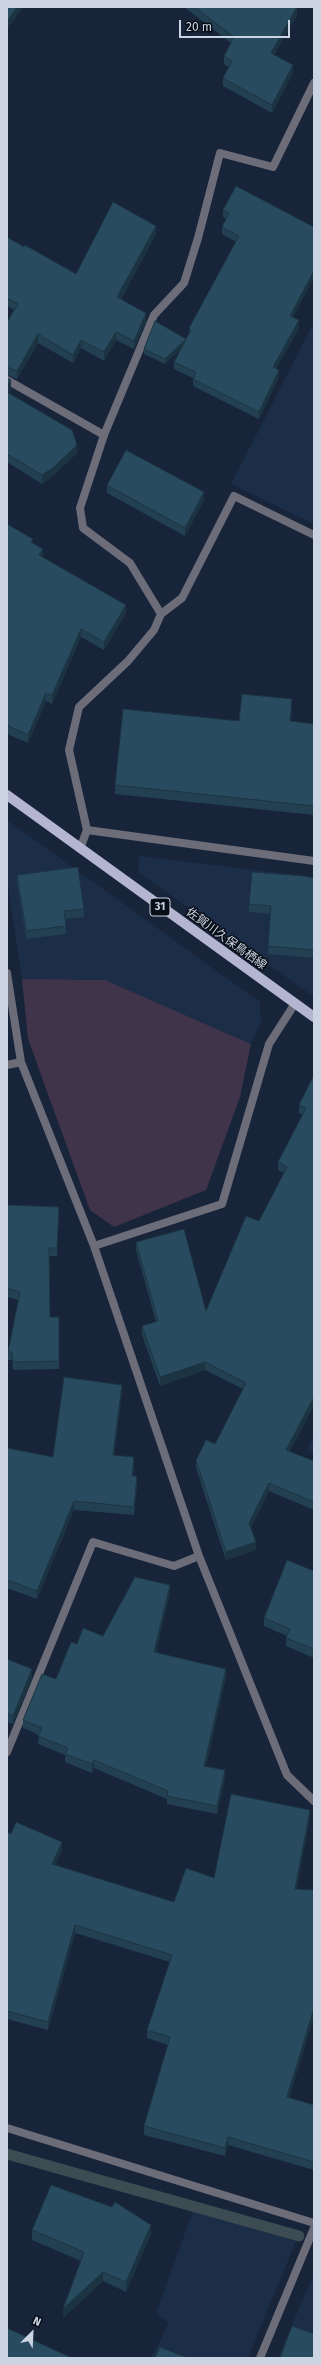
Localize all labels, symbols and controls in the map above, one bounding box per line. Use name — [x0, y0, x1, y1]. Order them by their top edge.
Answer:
scale bar — [181, 12, 292, 38]
text: 20 m — [186, 20, 212, 34]
road number: 31 — [150, 898, 170, 916]
street label: 佐賀川久保鳥栖線 — [183, 905, 269, 973]
north arrow — [12, 2313, 52, 2353]
text: N — [31, 2314, 43, 2329]

